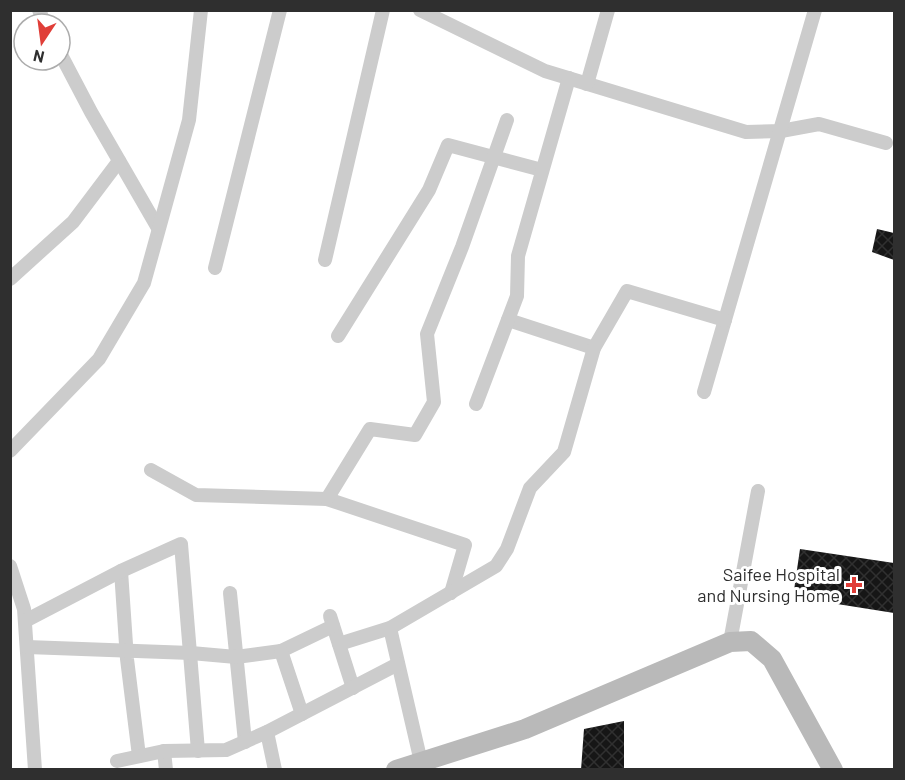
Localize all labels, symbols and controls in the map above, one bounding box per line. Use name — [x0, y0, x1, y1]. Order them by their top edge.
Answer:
north arrow — [12, 12, 72, 72]
text: N — [31, 47, 46, 68]
place label: Saifee Hospital and Nursing Home — [697, 563, 840, 606]
marker: Saifee Hospital and Nursing Home — [845, 576, 863, 594]

